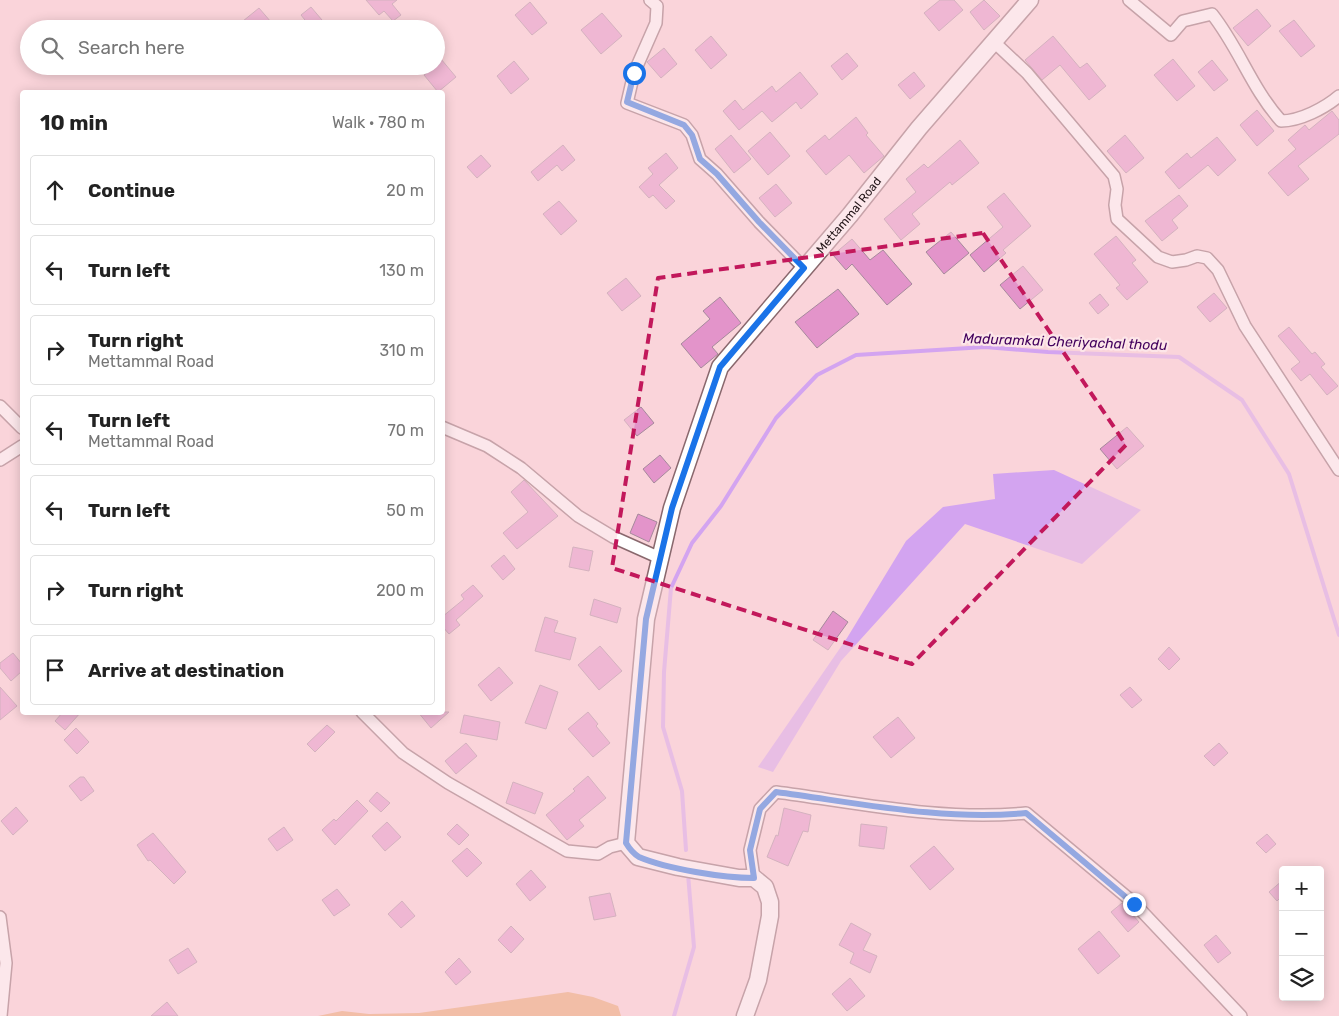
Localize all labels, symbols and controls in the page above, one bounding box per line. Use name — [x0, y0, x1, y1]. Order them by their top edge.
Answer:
search box — [20, 20, 445, 75]
icon: search — [38, 34, 66, 62]
text: Search here — [78, 36, 185, 59]
route start — [623, 62, 646, 85]
text: 10 min — [40, 110, 108, 135]
text: Walk · 780 m — [332, 113, 425, 132]
street label: Mettammal Road — [813, 174, 884, 256]
icon: ahead — [41, 176, 69, 204]
text: Continue — [88, 179, 175, 202]
text: 20 m — [386, 181, 424, 200]
icon: left — [41, 256, 69, 284]
text: Turn left — [88, 259, 170, 282]
text: 130 m — [379, 261, 424, 280]
text: Turn right — [88, 329, 183, 352]
water label: Maduramkai Cheriyachal thodu — [962, 330, 1168, 354]
icon: right — [41, 336, 69, 364]
text: 310 m — [380, 341, 424, 360]
text: Mettammal Road — [88, 352, 214, 371]
text: Turn left — [88, 409, 170, 432]
icon: left — [41, 416, 69, 444]
text: 70 m — [387, 421, 424, 440]
text: Mettammal Road — [88, 432, 214, 451]
icon: left — [41, 496, 69, 524]
text: Turn left — [88, 499, 170, 522]
text: 50 m — [386, 501, 424, 520]
icon: right — [41, 576, 69, 604]
text: Turn right — [88, 579, 183, 602]
text: 200 m — [376, 581, 424, 600]
icon: arrive — [41, 656, 69, 684]
text: Arrive at destination — [88, 659, 284, 682]
map controls — [1279, 866, 1324, 1001]
button: + — [1279, 866, 1324, 911]
route end — [1123, 893, 1146, 916]
button: − — [1279, 911, 1324, 956]
button: layers — [1279, 956, 1324, 1001]

